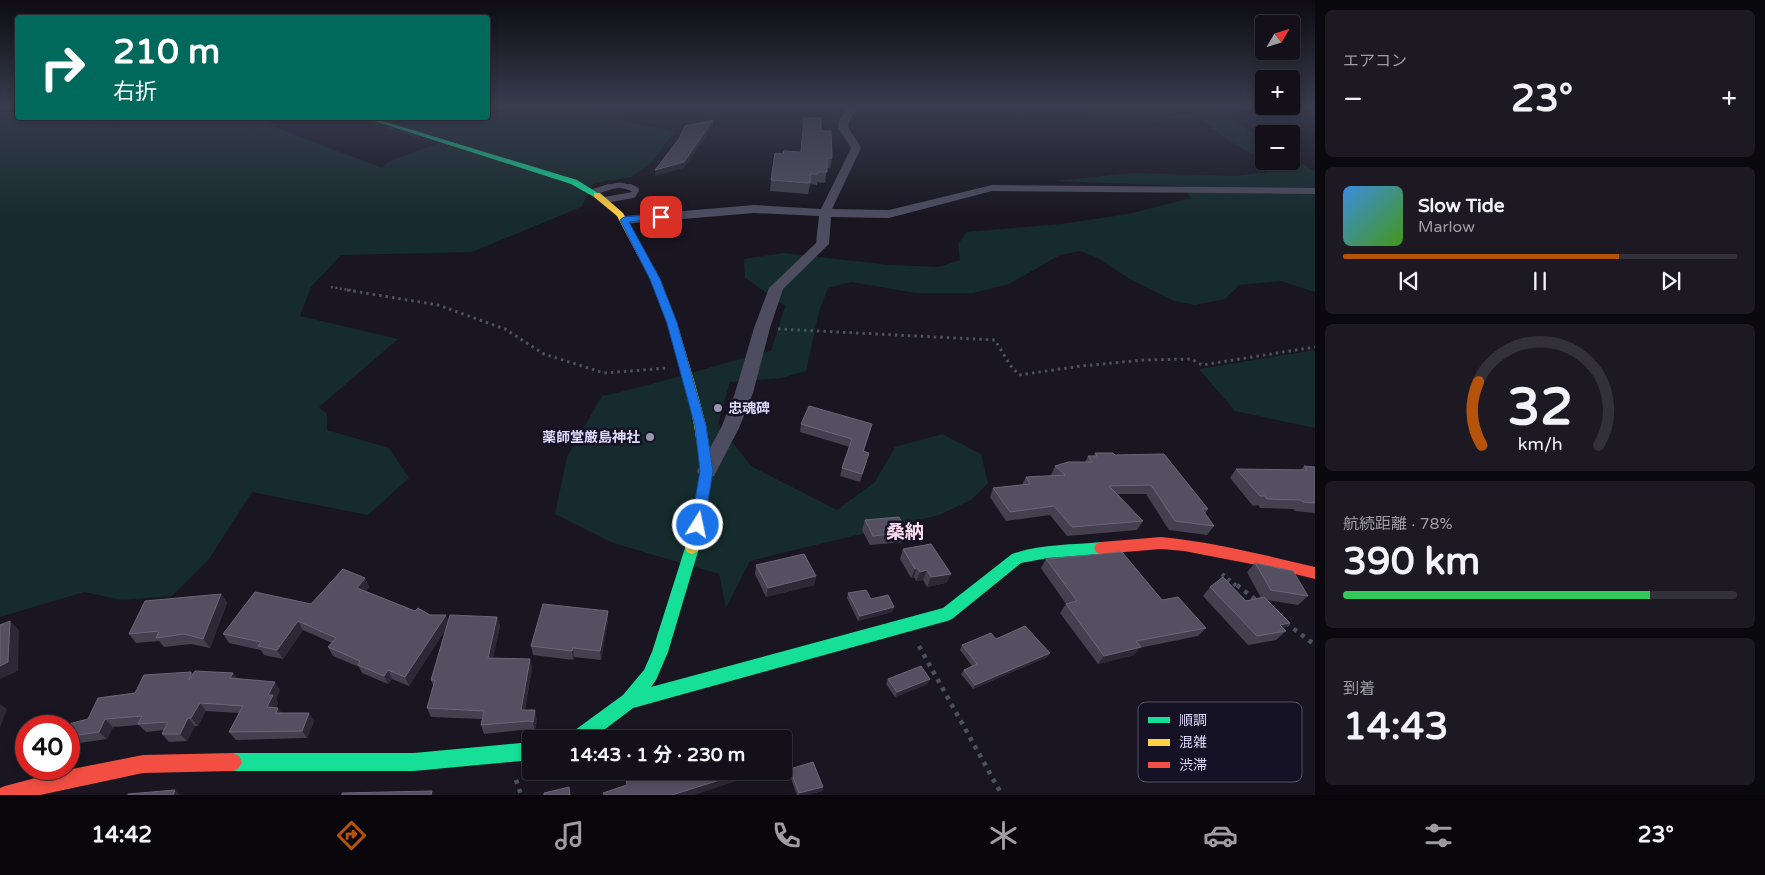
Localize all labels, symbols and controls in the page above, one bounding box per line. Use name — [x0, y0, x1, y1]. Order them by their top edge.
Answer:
north arrow — [1255, 15, 1300, 60]
map controls — [1255, 15, 1300, 170]
text: 210 m — [113, 31, 220, 73]
icon: right — [30, 35, 95, 100]
text: エアコン — [1343, 51, 1407, 71]
button: + — [1255, 70, 1300, 115]
text: 23° — [1511, 76, 1573, 122]
text: 右折 — [113, 79, 157, 105]
text: − — [1343, 82, 1363, 116]
text: + — [1721, 82, 1737, 116]
button: − — [1255, 125, 1300, 170]
text: Slow Tide — [1418, 195, 1505, 217]
pin — [640, 196, 682, 238]
icon: arrive — [647, 203, 675, 231]
text: Marlow — [1418, 217, 1475, 237]
icon: previous — [1395, 267, 1423, 295]
icon: pause — [1526, 267, 1554, 295]
icon: next — [1657, 267, 1685, 295]
text: 32 — [1507, 376, 1573, 439]
place label: 忠魂碑 — [728, 400, 770, 417]
marker: 忠魂碑 — [712, 402, 724, 414]
place label: 薬師堂厳島神社 — [542, 429, 640, 446]
marker: 薬師堂厳島神社 — [644, 431, 656, 443]
text: km/h — [1518, 434, 1562, 455]
position arrow — [671, 498, 723, 550]
text: 航続距離 · 78% — [1343, 514, 1453, 534]
district label: 桑納 — [886, 521, 924, 543]
text: 390 km — [1343, 539, 1480, 585]
text: 到着 — [1343, 679, 1375, 699]
legend — [1138, 702, 1302, 782]
text: 14:43 — [1343, 704, 1448, 750]
text: 順調 — [1179, 712, 1207, 729]
speed limit sign: 40 — [15, 715, 80, 780]
text: 混雑 — [1179, 734, 1207, 751]
text: 14:43 · 1 分 · 230 m — [569, 744, 745, 766]
text: 渋滞 — [1179, 757, 1207, 774]
icon: directions — [334, 818, 369, 853]
icon: music — [552, 818, 587, 853]
icon: phone — [769, 818, 804, 853]
icon: climate — [986, 818, 1021, 853]
icon: car — [1203, 818, 1238, 853]
icon: filters — [1421, 818, 1456, 853]
text: 14:42 — [91, 822, 152, 848]
text: 23° — [1638, 822, 1674, 848]

